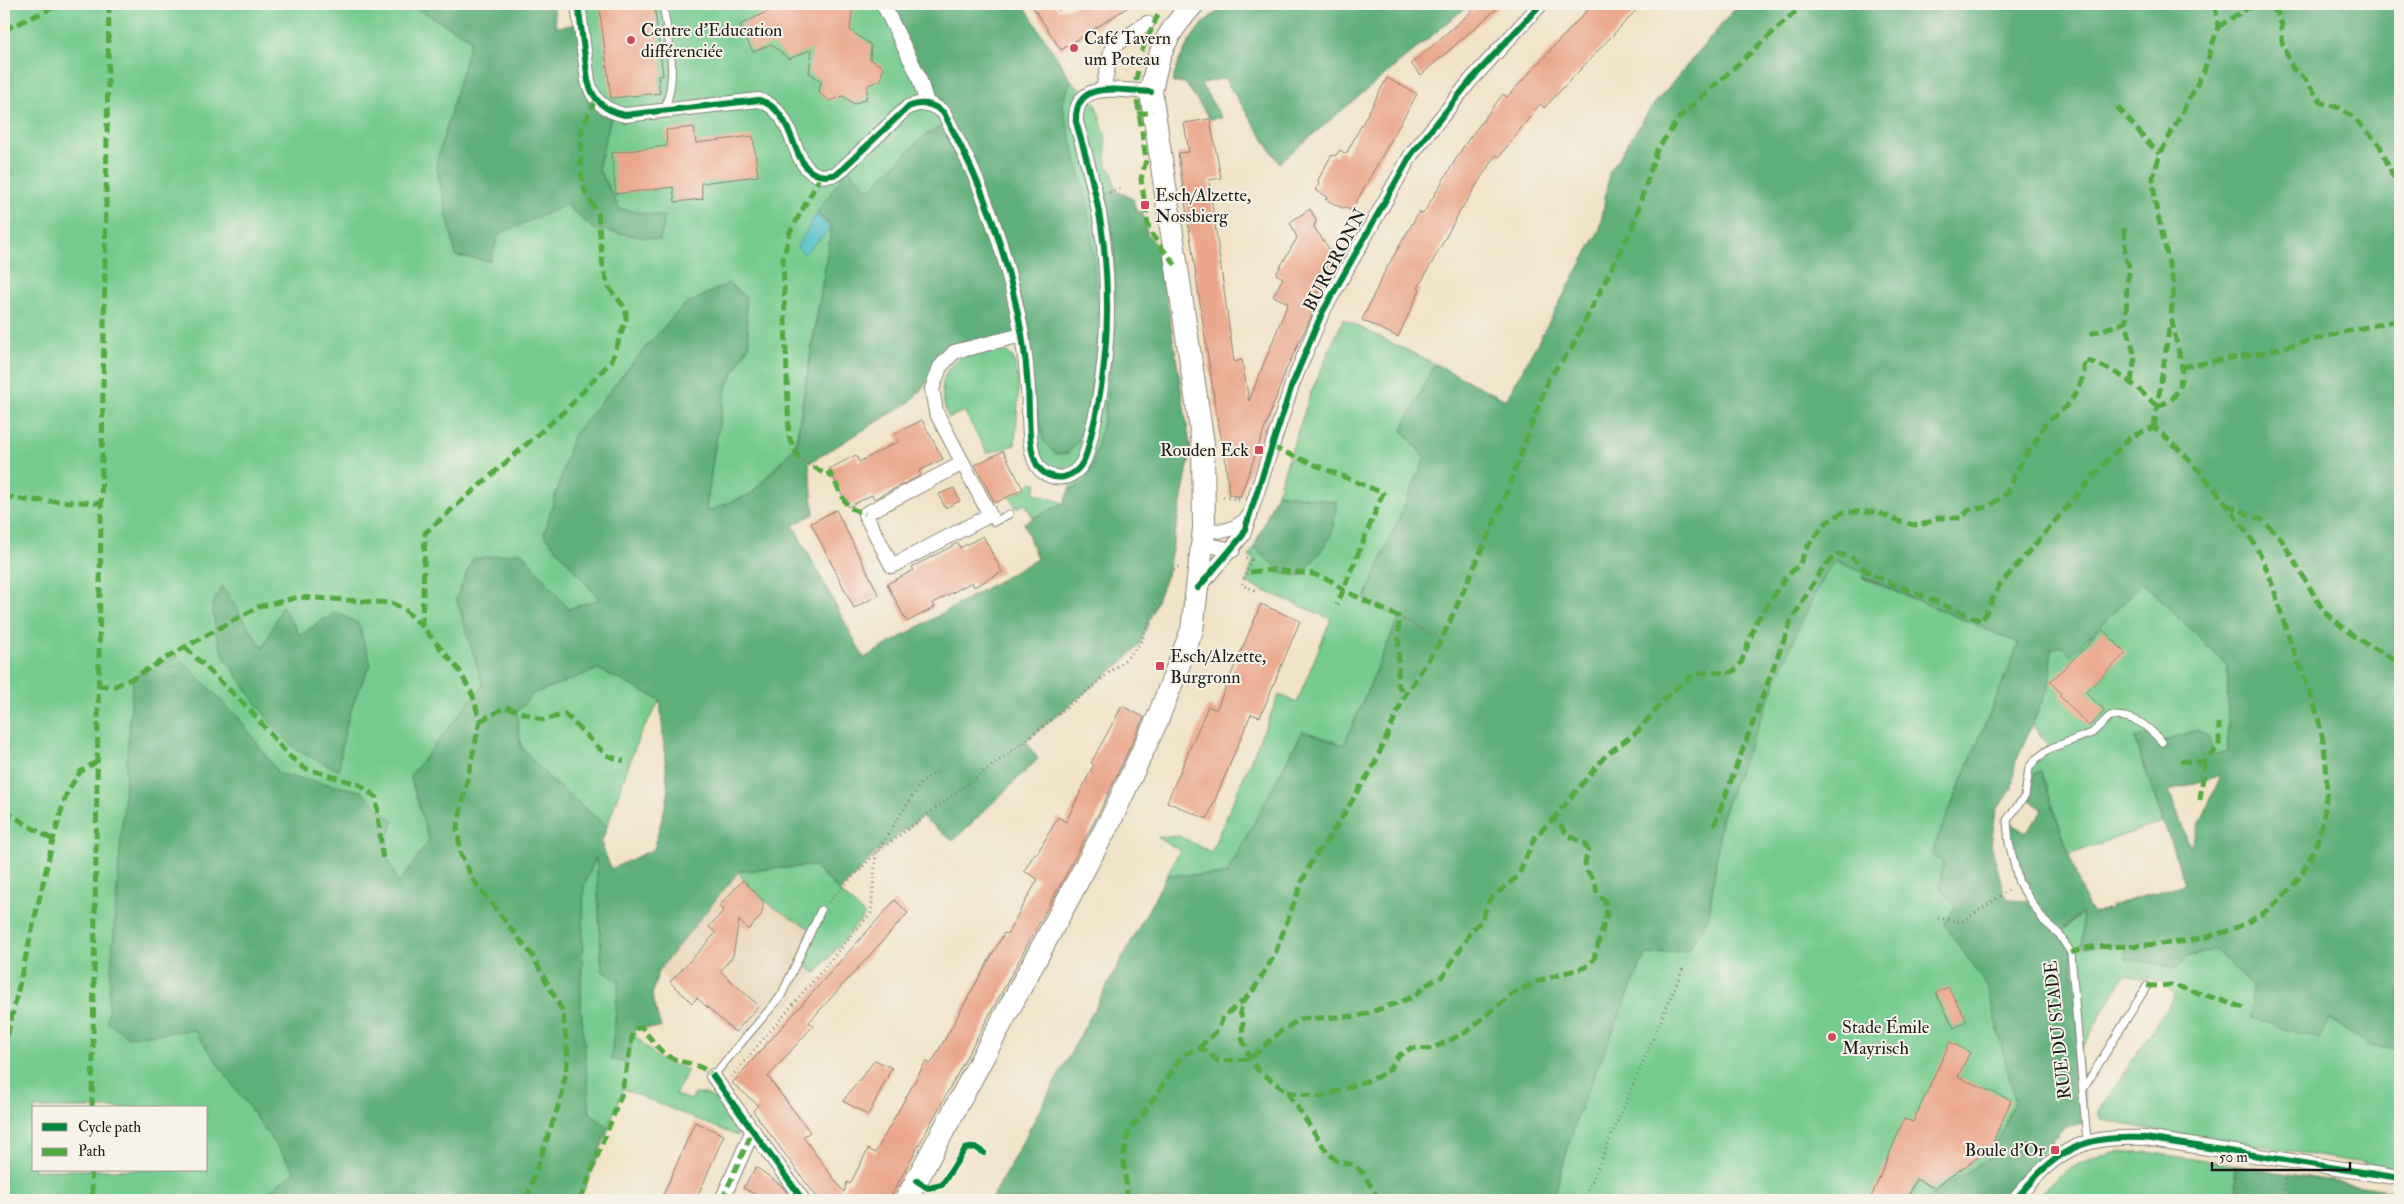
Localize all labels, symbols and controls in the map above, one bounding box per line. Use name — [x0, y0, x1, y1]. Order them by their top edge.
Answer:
place label: Centre d'Education différenciée — [641, 19, 782, 63]
place label: Café Tavern um Poteau — [1084, 27, 1171, 71]
marker: Centre d'Education différenciée — [625, 34, 637, 46]
marker: Café Tavern um Poteau — [1068, 42, 1080, 54]
place label: Esch/Alzette, Nossbierg — [1155, 184, 1251, 228]
marker: Esch/Alzette, Nossbierg — [1139, 199, 1151, 211]
street label: BURGRONN — [1298, 204, 1372, 316]
place label: Rouden Eck — [1160, 439, 1249, 462]
marker: Rouden Eck — [1253, 444, 1265, 456]
place label: Esch/Alzette, Burgronn — [1170, 645, 1266, 689]
marker: Esch/Alzette, Burgronn — [1154, 660, 1166, 672]
street label: RUE DU STADE — [2039, 959, 2077, 1100]
place label: Stade Émile Mayrisch — [1842, 1016, 1930, 1060]
marker: Stade Émile Mayrisch — [1826, 1031, 1838, 1043]
legend — [32, 1106, 208, 1172]
text: Cycle path — [78, 1118, 141, 1138]
place label: Boule d'Or — [1965, 1139, 2045, 1162]
scale bar — [2212, 1139, 2349, 1171]
text: Path — [78, 1142, 105, 1161]
marker: Boule d'Or — [2049, 1144, 2061, 1156]
text: 50 m — [2219, 1148, 2248, 1167]

